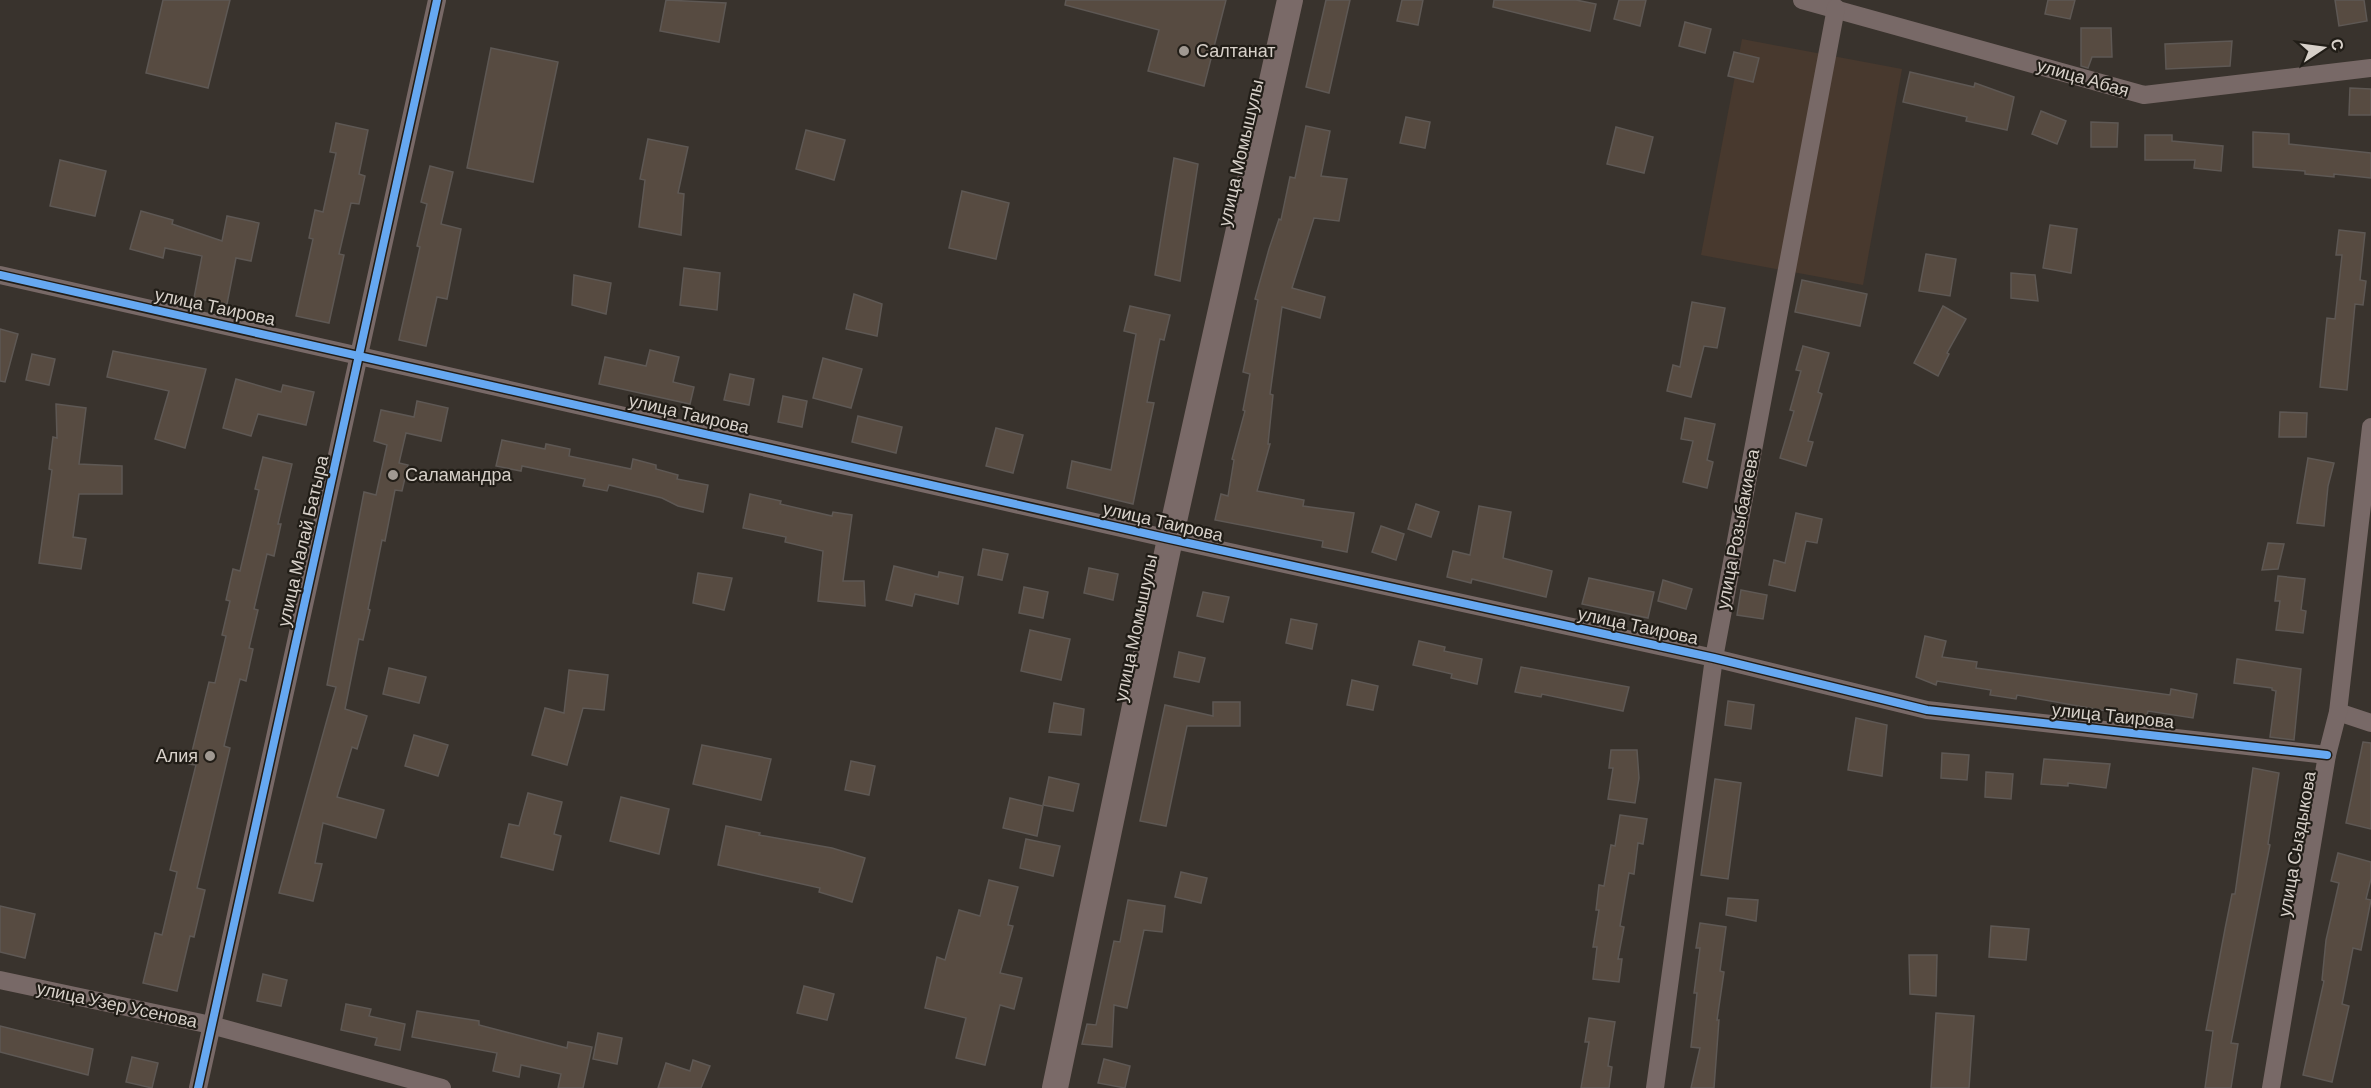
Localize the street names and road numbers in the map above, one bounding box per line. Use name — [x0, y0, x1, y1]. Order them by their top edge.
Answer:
street label: улица Абая — [2035, 53, 2132, 101]
street label: улица Момышулы — [1212, 77, 1268, 228]
street label: улица Таирова — [153, 283, 278, 330]
street label: улица Таирова — [627, 389, 752, 438]
street label: улица Розыбакиева — [1711, 446, 1764, 611]
street label: улица Малай Батыра — [272, 452, 333, 629]
street label: улица Таирова — [1101, 497, 1226, 546]
street label: улица Момышулы — [1109, 552, 1161, 703]
street label: улица Таирова — [1576, 602, 1701, 649]
street label: улица Таирова — [2051, 698, 2176, 732]
street label: улица Сыздыкова — [2272, 768, 2320, 919]
street label: улица Узер Усенова — [35, 976, 201, 1032]

